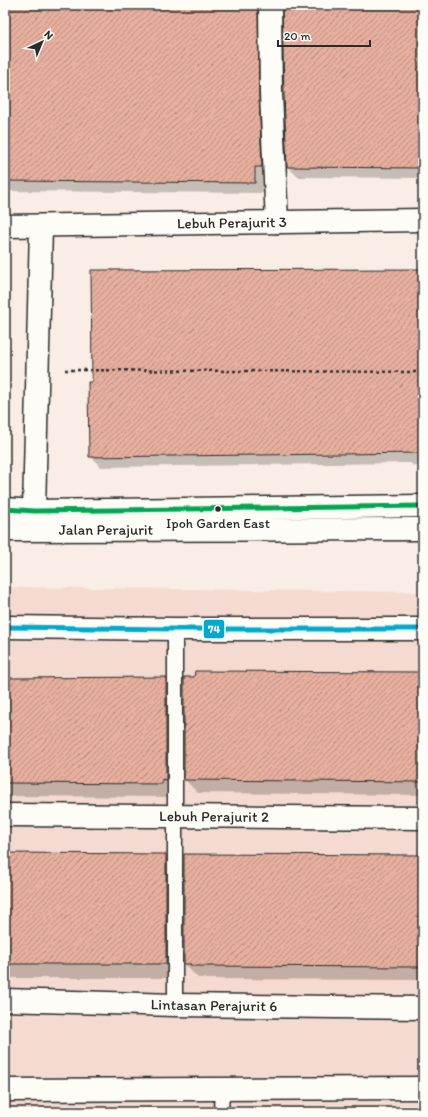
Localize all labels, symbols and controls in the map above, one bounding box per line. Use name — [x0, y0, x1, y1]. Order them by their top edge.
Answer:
north arrow — [22, 22, 62, 62]
scale bar — [278, 22, 370, 48]
text: N — [41, 28, 56, 42]
text: 20 m — [284, 29, 311, 43]
street label: Lebuh Perajurit 3 — [177, 213, 287, 233]
marker: Ipoh Garden East — [213, 504, 223, 514]
place label: Ipoh Garden East — [166, 515, 270, 532]
street label: Jalan Perajurit — [59, 521, 154, 539]
line badge: 74 — [203, 619, 225, 639]
text: 74 — [207, 623, 220, 636]
street label: Lebuh Perajurit 2 — [159, 807, 269, 826]
street label: Lintasan Perajurit 6 — [150, 995, 277, 1015]

